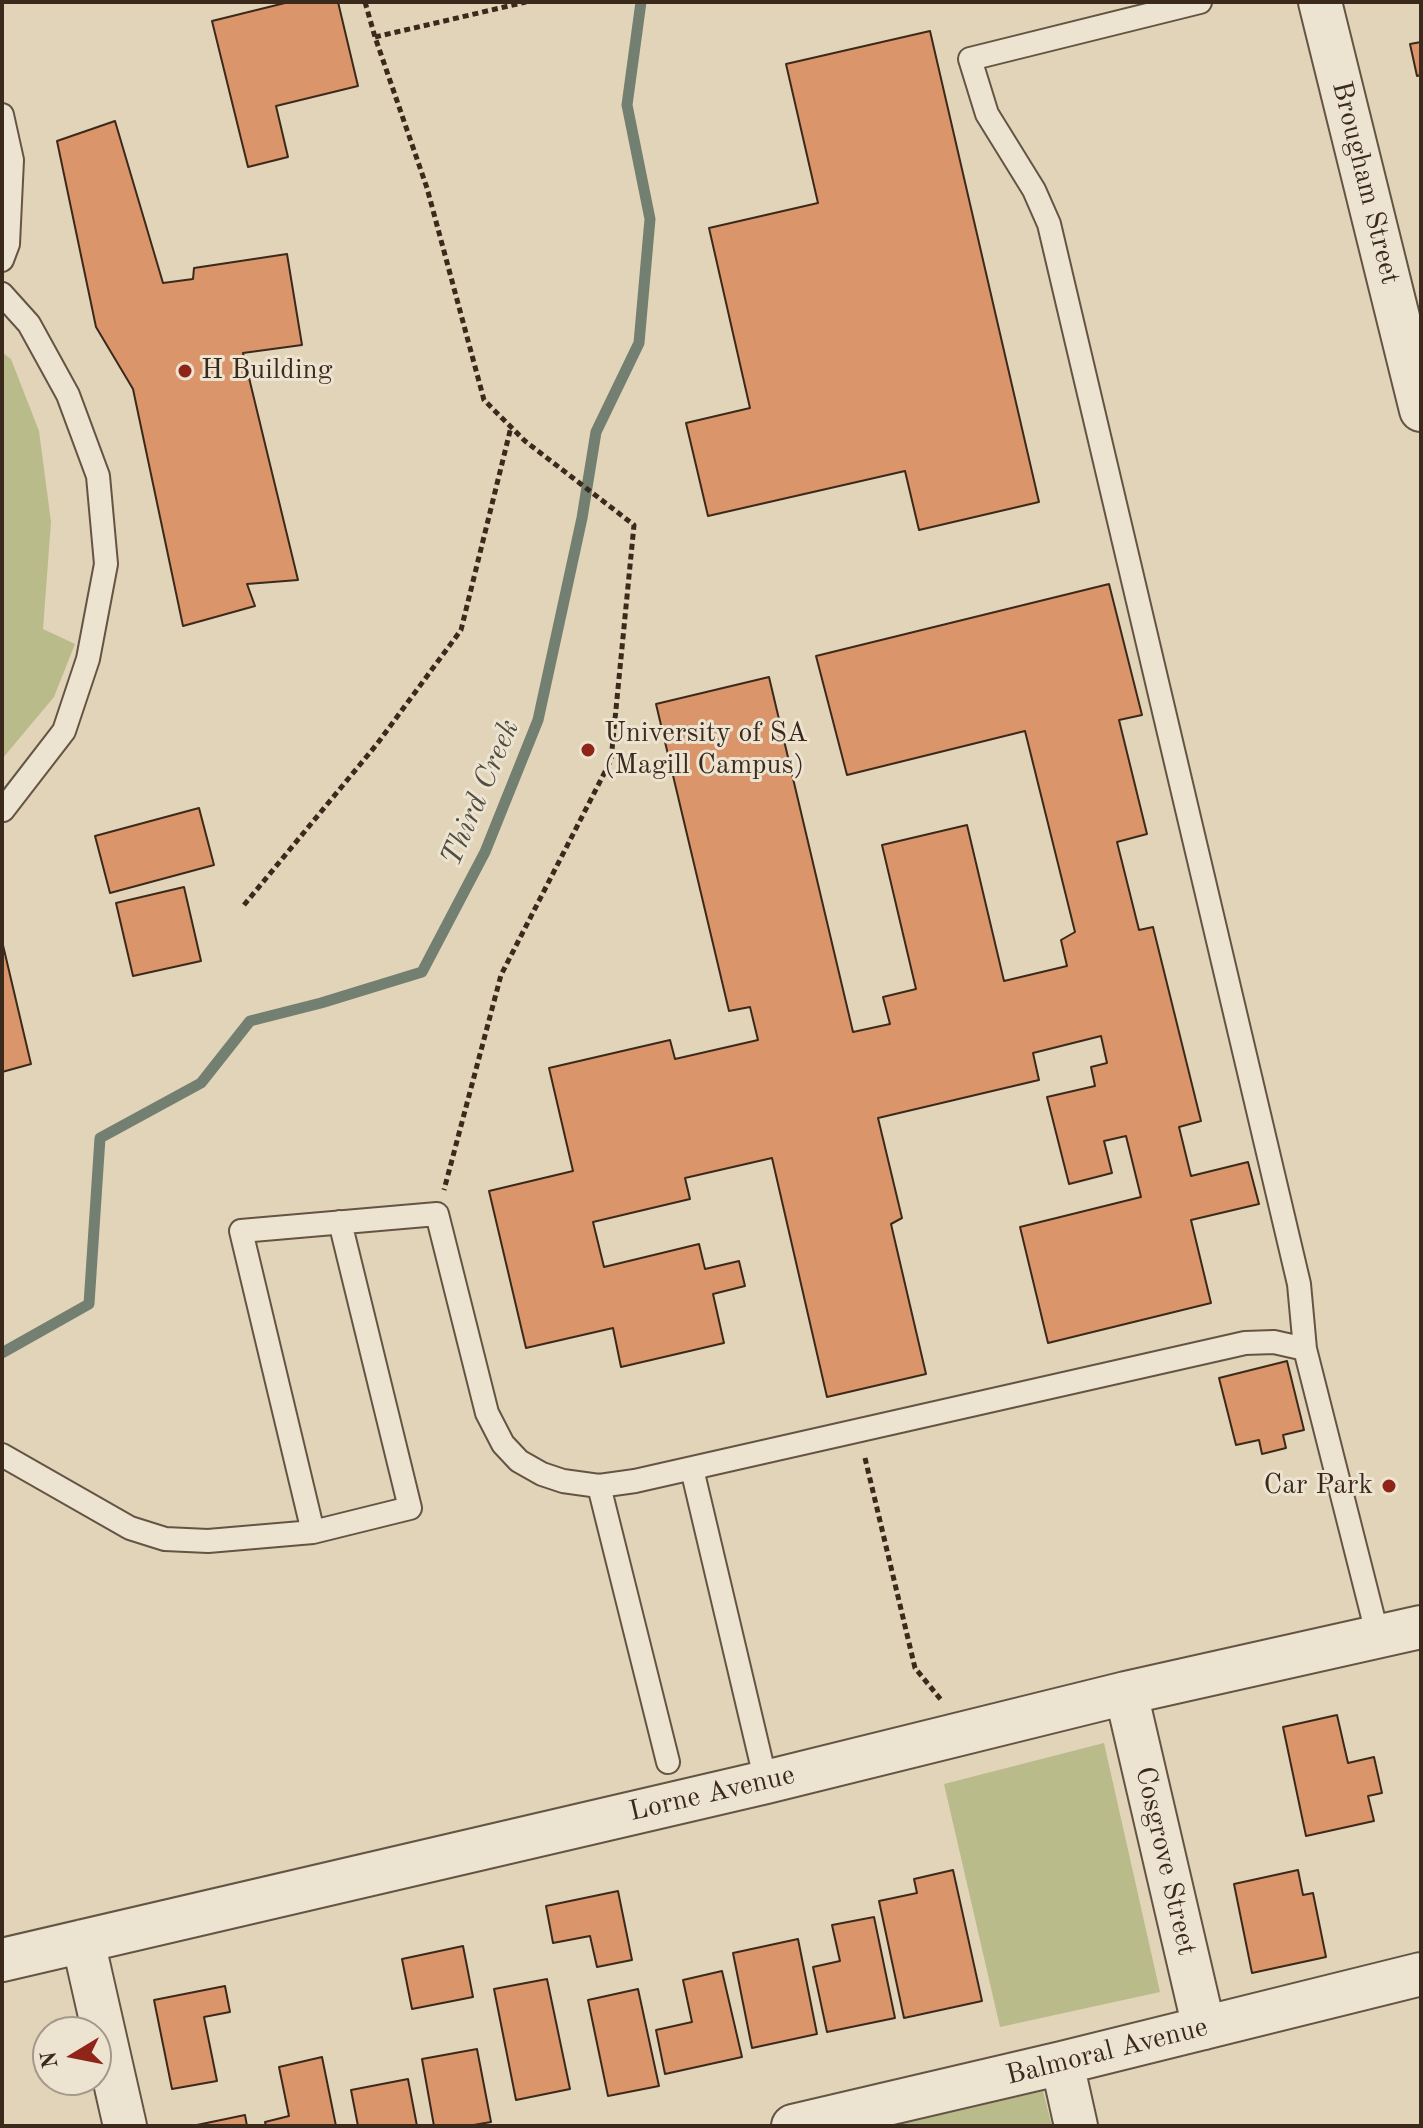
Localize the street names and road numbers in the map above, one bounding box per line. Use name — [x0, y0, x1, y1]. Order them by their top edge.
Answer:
street label: Brougham Street — [1324, 78, 1406, 288]
street label: Lorne Avenue — [626, 1759, 798, 1829]
street label: Cosgrove Street — [1127, 1763, 1203, 1959]
street label: Balmoral Avenue — [1003, 2011, 1211, 2093]

